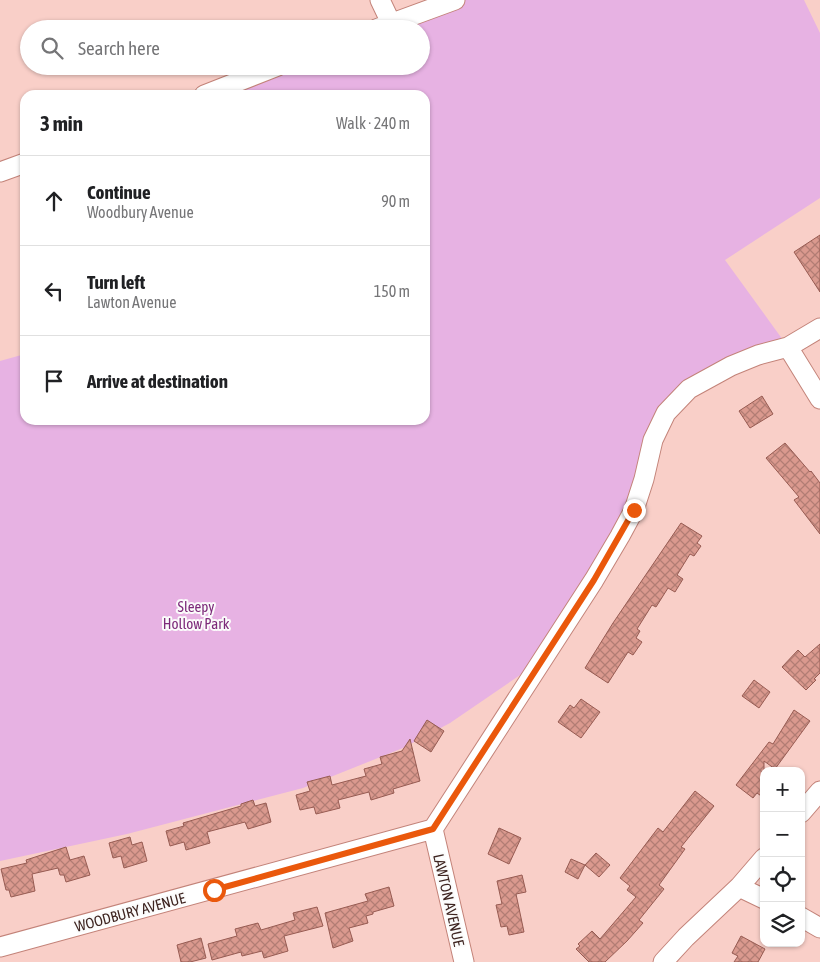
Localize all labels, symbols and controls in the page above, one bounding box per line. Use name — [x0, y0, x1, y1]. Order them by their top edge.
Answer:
search box — [20, 20, 430, 75]
icon: search — [38, 34, 66, 62]
text: Search here — [78, 37, 160, 59]
text: 3 min — [40, 111, 83, 135]
text: Walk · 240 m — [336, 114, 410, 132]
text: Continue — [87, 181, 151, 203]
icon: ahead — [40, 187, 68, 215]
text: 90 m — [381, 192, 410, 210]
text: Woodbury Avenue — [87, 203, 194, 221]
text: Turn left — [87, 271, 145, 293]
icon: left — [40, 277, 68, 305]
text: 150 m — [374, 282, 410, 300]
text: Lawton Avenue — [87, 293, 176, 311]
icon: arrive — [40, 367, 68, 395]
text: Arrive at destination — [87, 370, 228, 392]
route end — [623, 499, 646, 522]
park label: Sleepy Hollow Park — [163, 598, 230, 632]
map controls — [760, 767, 805, 947]
button: + — [760, 767, 805, 812]
button: − — [760, 812, 805, 857]
street label: LAWTON AVENUE — [430, 852, 468, 949]
button: locate — [760, 857, 805, 902]
route start — [203, 879, 226, 902]
street label: WOODBURY AVENUE — [73, 889, 188, 935]
button: layers — [760, 902, 805, 947]

